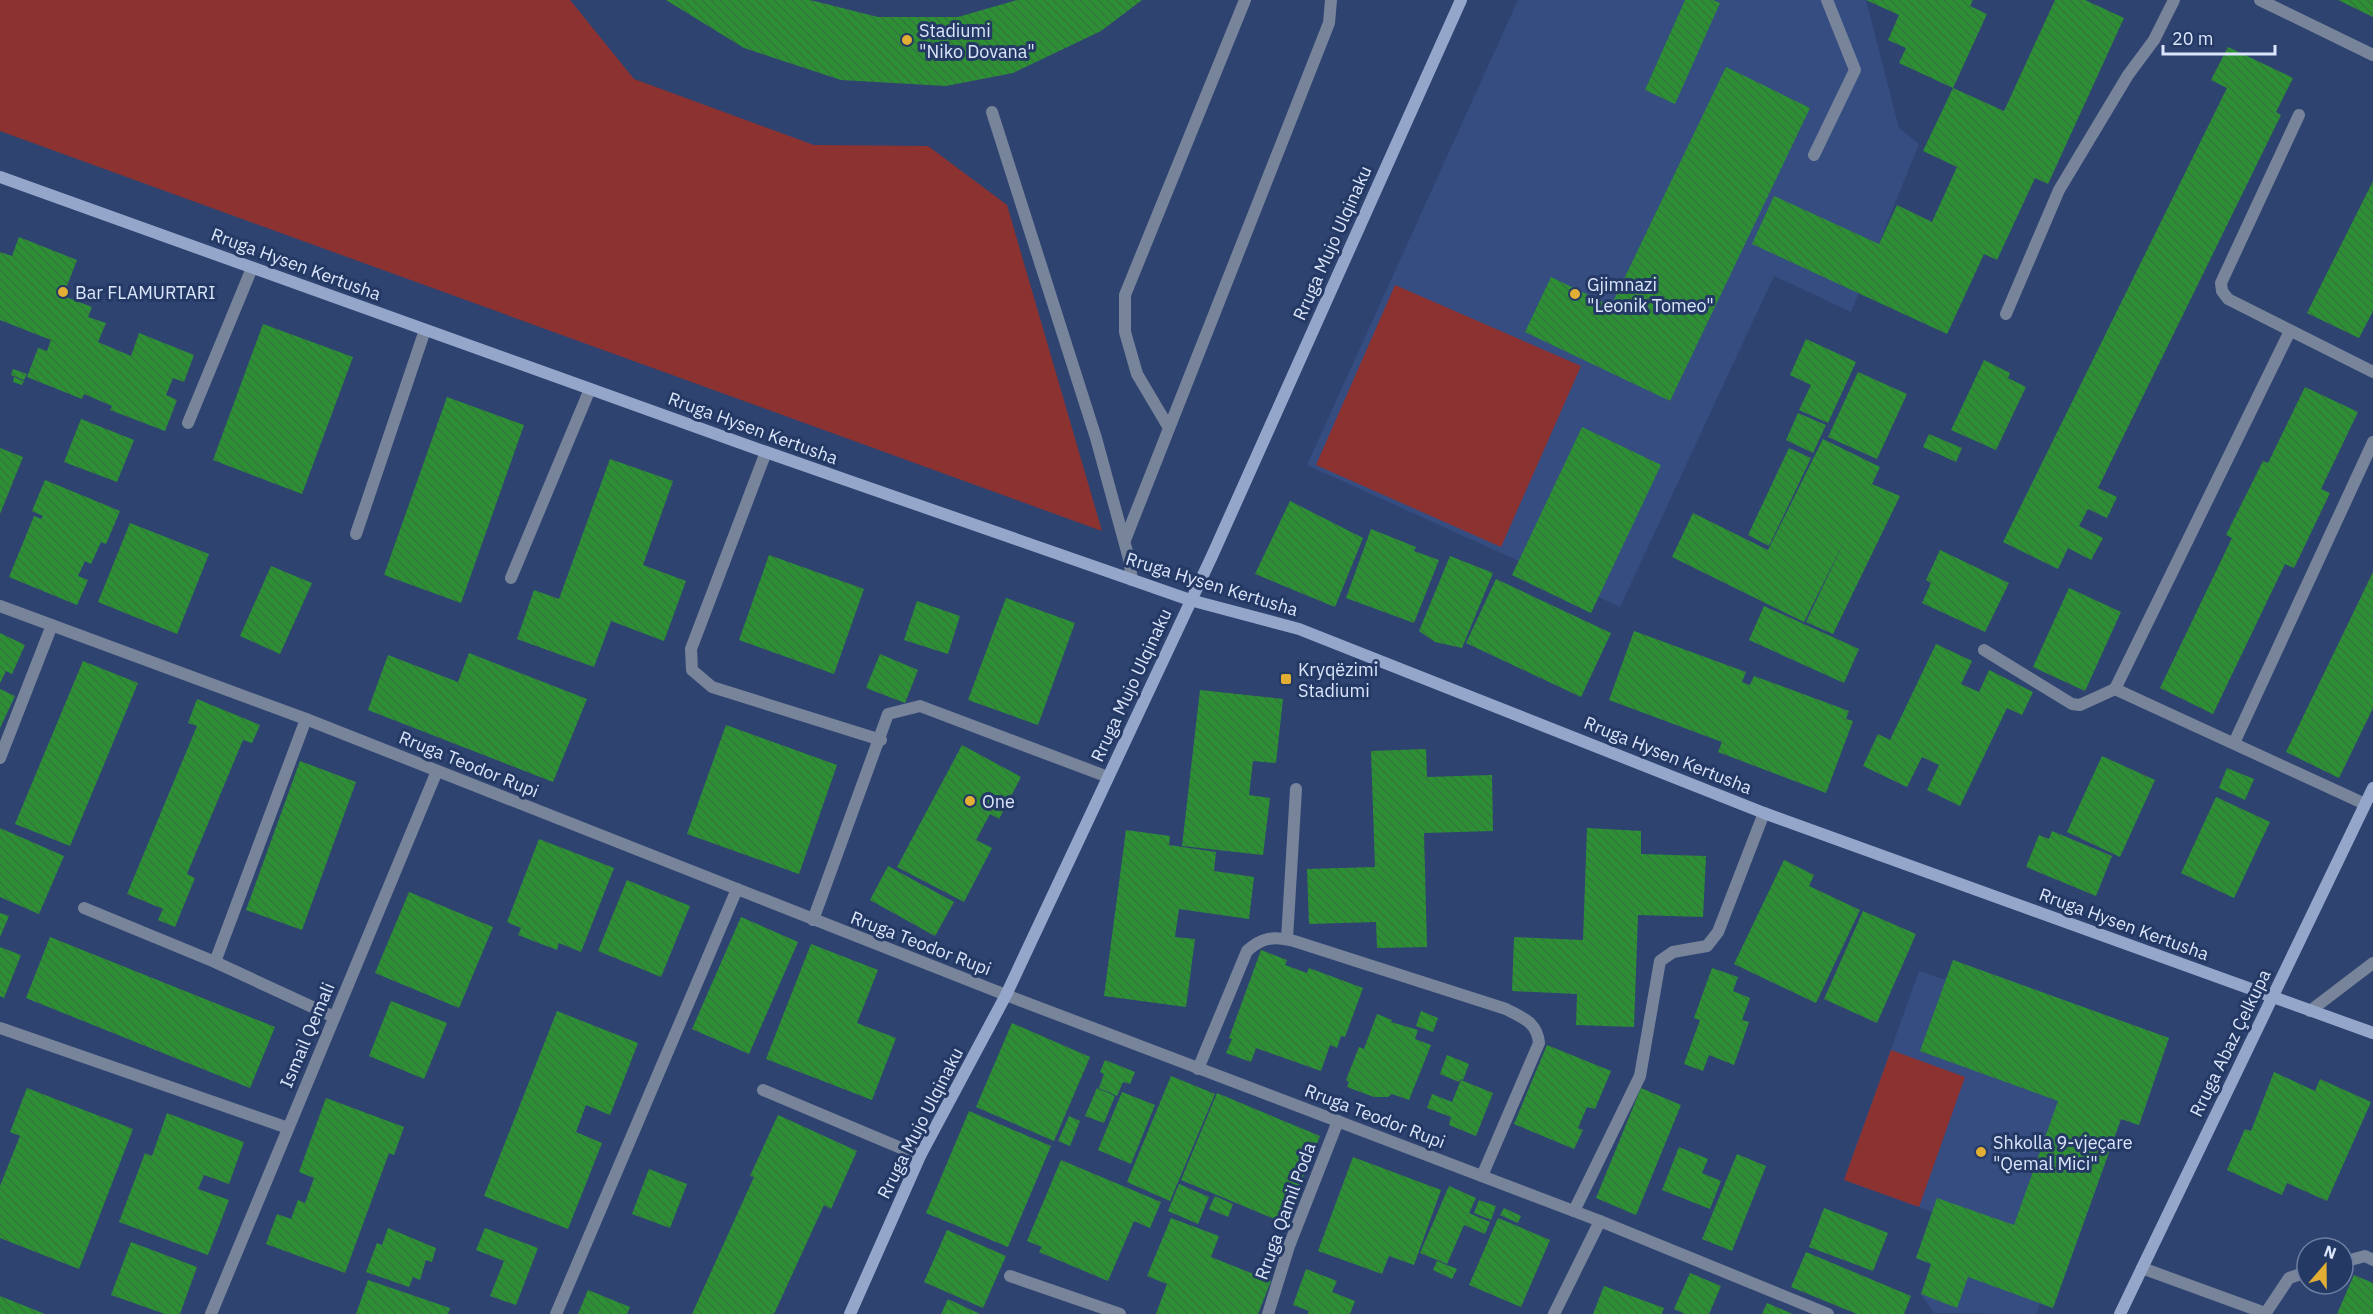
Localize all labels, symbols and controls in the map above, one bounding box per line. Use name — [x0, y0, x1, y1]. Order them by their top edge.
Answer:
scale bar — [2163, 18, 2276, 56]
place label: Stadiumi "Niko Dovana" — [919, 19, 1035, 63]
text: 20 m — [2172, 27, 2214, 50]
marker: Stadiumi "Niko Dovana" — [900, 33, 914, 47]
street label: Rruga Mujo Ulqinaku — [1288, 162, 1376, 324]
street label: Rruga Hysen Kertusha — [208, 223, 384, 306]
place label: Gjimnazi "Leonik Tomeo" — [1587, 273, 1714, 317]
place label: Bar FLAMURTARI — [75, 281, 215, 304]
marker: Bar FLAMURTARI — [56, 285, 70, 299]
marker: Gjimnazi "Leonik Tomeo" — [1568, 287, 1582, 301]
street label: Rruga Hysen Kertusha — [665, 387, 841, 470]
street label: Rruga Hysen Kertusha — [1123, 547, 1301, 621]
street label: Rruga Mujo Ulqinaku — [1085, 605, 1177, 765]
place label: Kryqëzimi Stadiumi — [1298, 658, 1378, 702]
marker: Kryqëzimi Stadiumi — [1279, 672, 1293, 686]
street label: Rruga Hysen Kertusha — [1581, 711, 1756, 799]
street label: Rruga Teodor Rupi — [396, 725, 542, 803]
place label: One — [982, 790, 1015, 813]
marker: One — [963, 794, 977, 808]
street label: Rruga Hysen Kertusha — [2036, 883, 2212, 966]
street label: Rruga Teodor Rupi — [847, 906, 995, 980]
street label: Rruga Abaz Çelkupa — [2184, 965, 2276, 1121]
street label: Ismail Qemali — [274, 979, 340, 1091]
street label: Rruga Mujo Ulqinaku — [872, 1043, 968, 1203]
street label: Rruga Teodor Rupi — [1301, 1079, 1449, 1153]
place label: Shkolla 9-vjeçare "Qemal Mici" — [1993, 1131, 2133, 1175]
street label: Rruga Qamil Poda — [1250, 1139, 1321, 1283]
marker: Shkolla 9-vjeçare "Qemal Mici" — [1974, 1145, 1988, 1159]
north arrow — [2295, 1236, 2355, 1296]
text: N — [2321, 1241, 2339, 1263]

